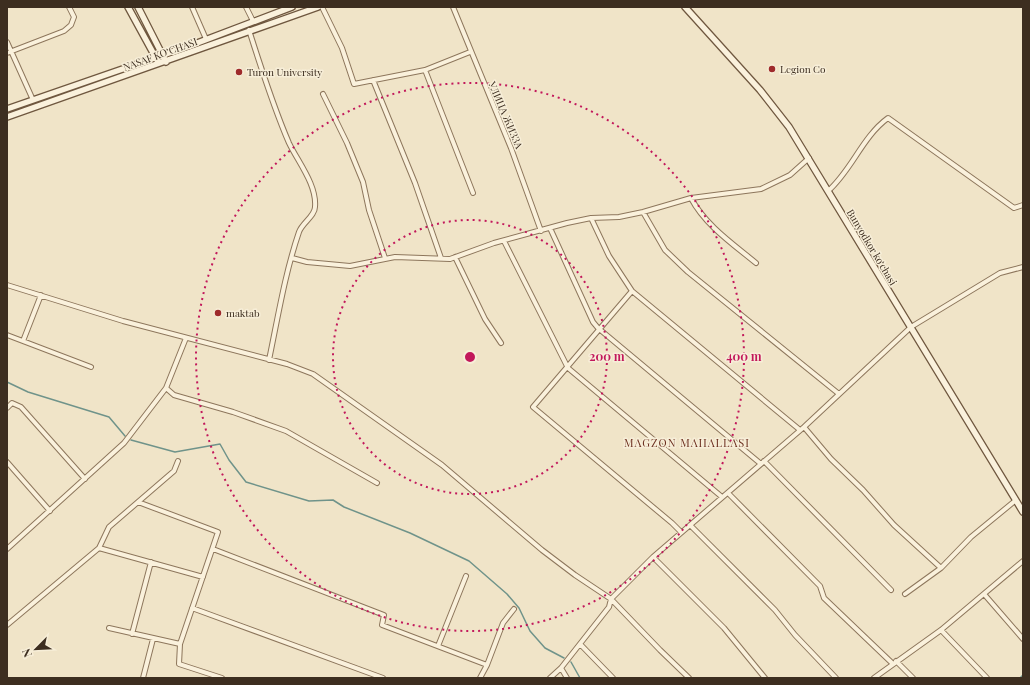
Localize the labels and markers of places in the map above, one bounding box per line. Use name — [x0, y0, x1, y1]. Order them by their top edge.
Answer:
place label: Legion Co — [780, 62, 826, 76]
marker: Legion Co — [767, 64, 777, 74]
place label: Turon University — [247, 65, 322, 79]
marker: Turon University — [234, 67, 244, 77]
place label: maktab — [226, 306, 260, 320]
marker: maktab — [213, 308, 223, 318]
centre of rings — [463, 350, 477, 364]

